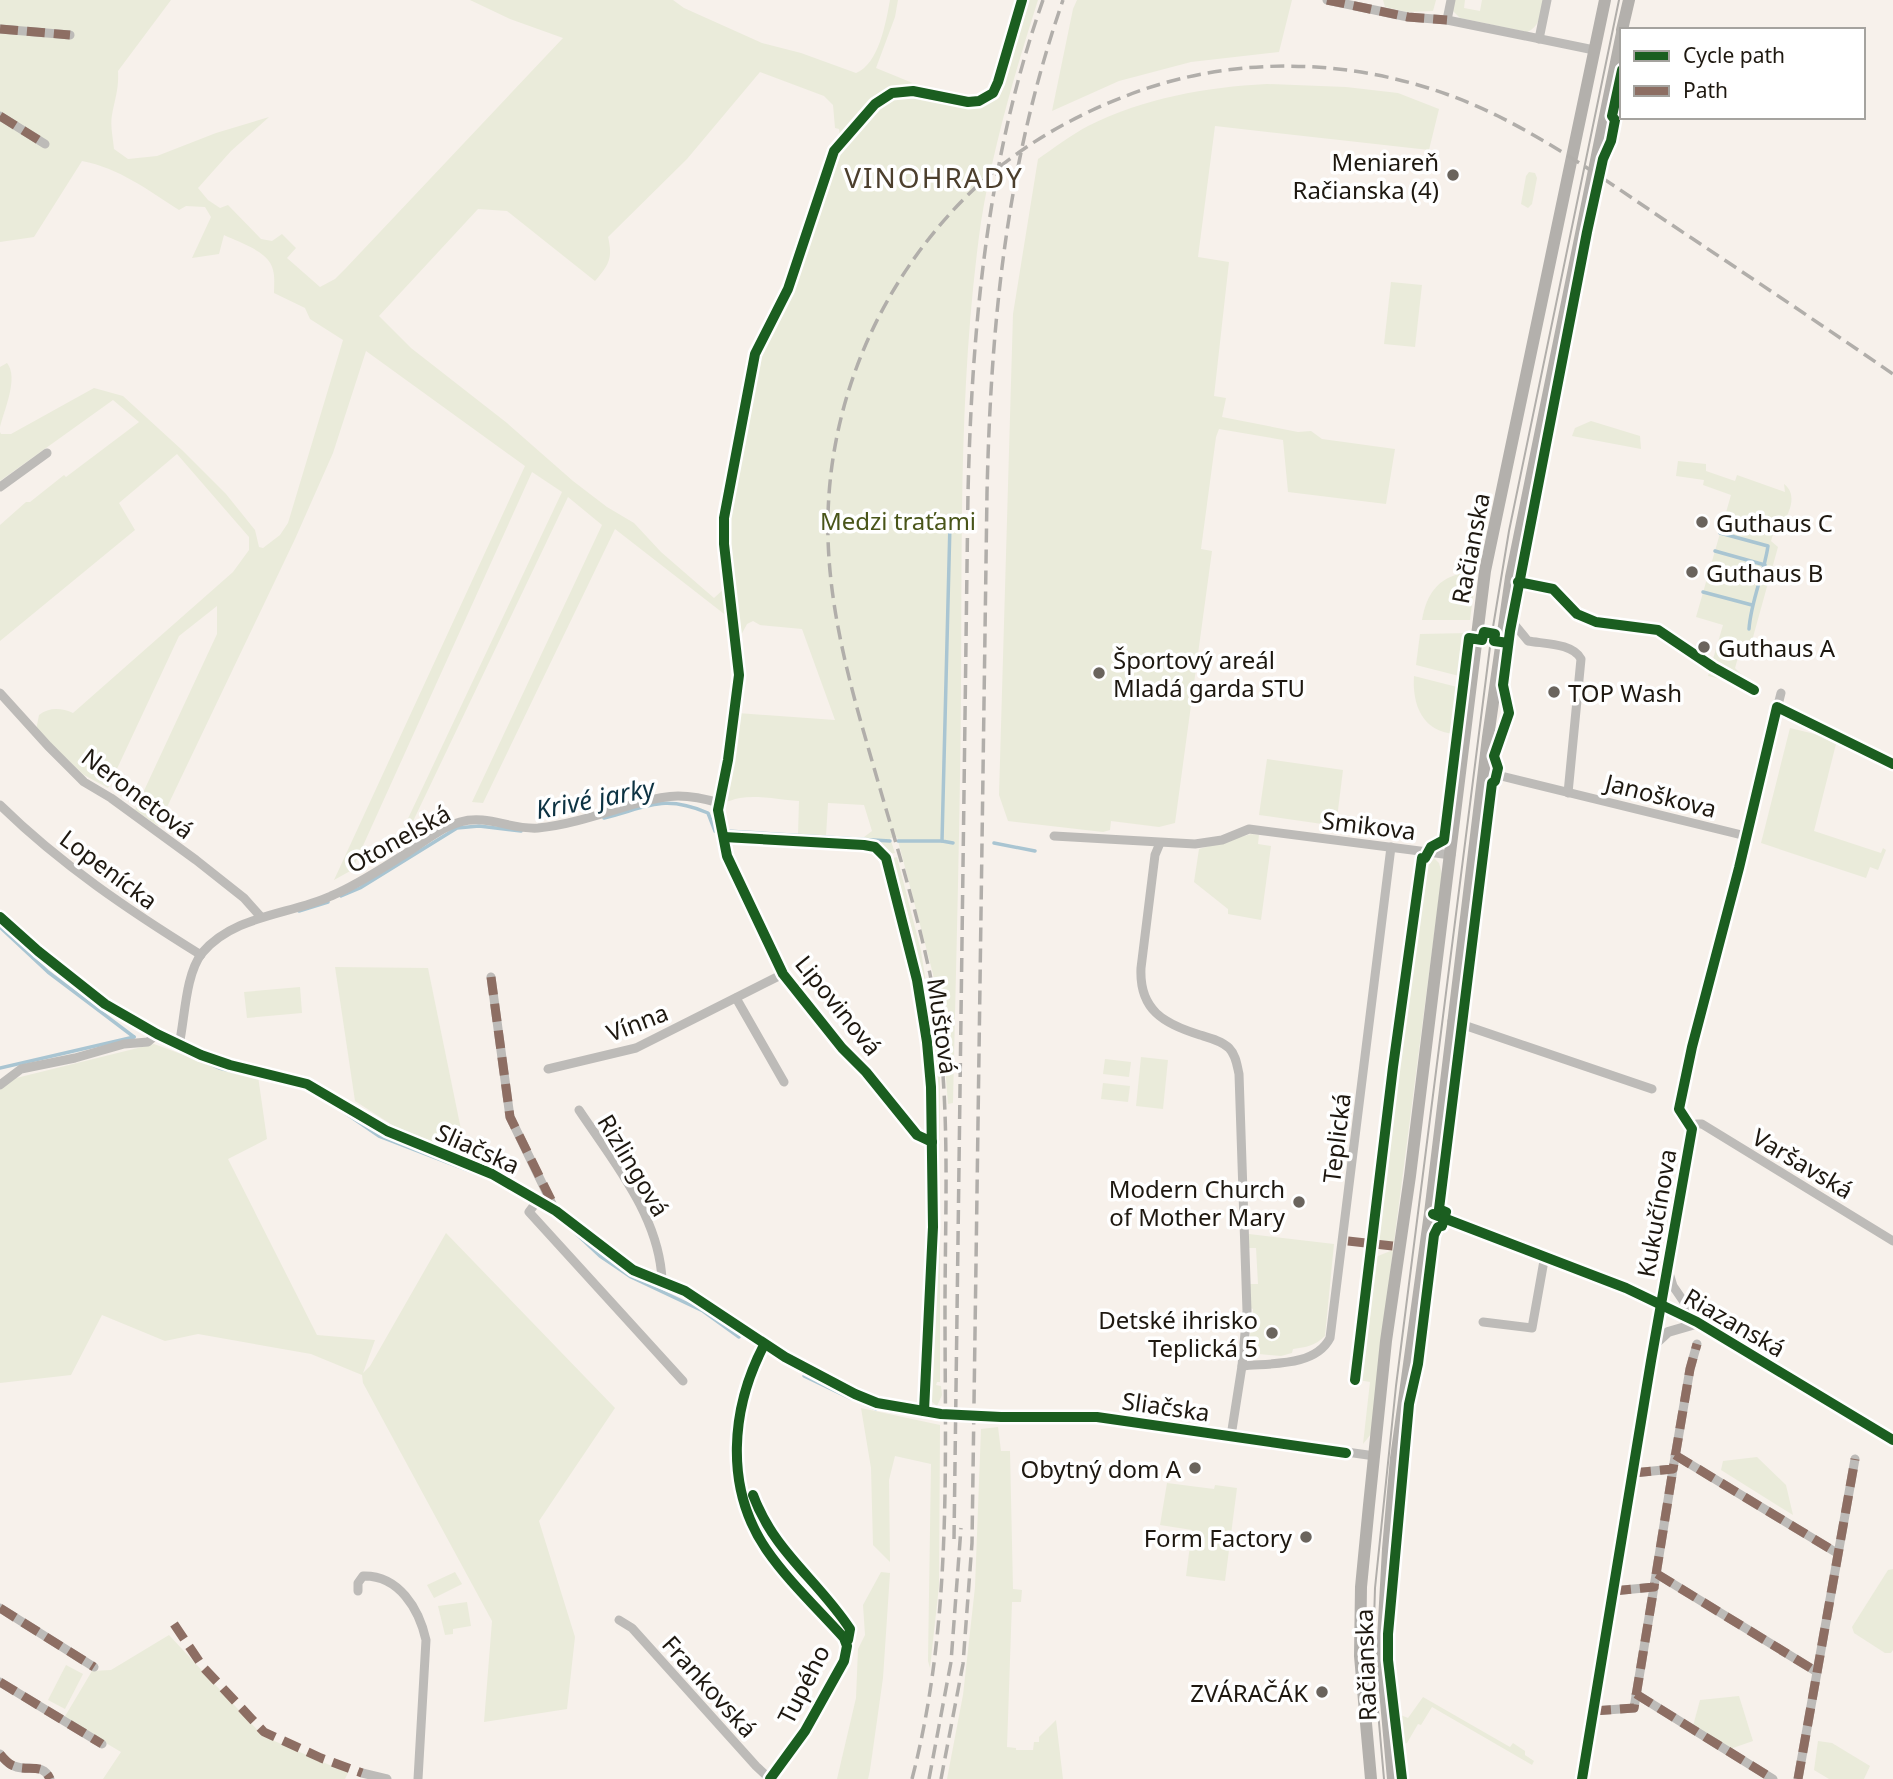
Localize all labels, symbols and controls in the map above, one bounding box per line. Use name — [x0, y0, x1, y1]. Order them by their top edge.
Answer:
legend — [1620, 28, 1865, 119]
text: Cycle path — [1683, 41, 1785, 69]
text: Path — [1683, 76, 1728, 104]
place label: Meniareň Račianska (4) — [1292, 145, 1439, 206]
district label: VINOHRADY — [844, 158, 1024, 196]
marker: Meniareň Račianska (4) — [1445, 167, 1461, 183]
street label: Račianska — [1443, 490, 1497, 606]
park label: Medzi traťami — [820, 504, 976, 537]
place label: Guthaus C — [1716, 506, 1833, 539]
marker: Guthaus C — [1694, 514, 1710, 530]
place label: Guthaus B — [1706, 556, 1823, 589]
marker: Guthaus B — [1684, 564, 1700, 580]
place label: Guthaus A — [1718, 631, 1836, 664]
marker: Guthaus A — [1696, 639, 1712, 655]
place label: Športový areál Mladá garda STU — [1113, 643, 1305, 704]
marker: Športový areál Mladá garda STU — [1091, 665, 1107, 681]
place label: TOP Wash — [1568, 676, 1682, 709]
marker: TOP Wash — [1546, 684, 1562, 700]
street label: Neronetová — [75, 740, 201, 846]
street label: Janoškova — [1600, 765, 1720, 825]
water label: Krivé jarky — [532, 768, 659, 827]
street label: Otonelská — [340, 796, 456, 880]
street label: Smikova — [1320, 803, 1418, 847]
street label: Lopenícka — [53, 821, 165, 917]
street label: Lipovinová — [788, 948, 890, 1062]
street label: Muštová — [920, 976, 966, 1076]
street label: Vínna — [601, 995, 673, 1049]
street label: Teplická — [1314, 1091, 1358, 1185]
street label: Rizlingová — [590, 1108, 678, 1222]
street label: Sliačska — [431, 1115, 525, 1181]
street label: Varšavská — [1746, 1120, 1860, 1206]
street label: Kukučínova — [1629, 1146, 1683, 1280]
place label: Modern Church of Mother Mary — [1109, 1172, 1286, 1233]
marker: Modern Church of Mother Mary — [1291, 1194, 1307, 1210]
street label: Riazanská — [1678, 1280, 1792, 1364]
place label: Detské ihrisko Teplická 5 — [1098, 1303, 1258, 1364]
marker: Detské ihrisko Teplická 5 — [1264, 1325, 1280, 1341]
street label: Sliačska — [1120, 1384, 1212, 1428]
place label: Obytný dom A — [1020, 1452, 1182, 1485]
marker: Obytný dom A — [1187, 1460, 1203, 1476]
place label: Form Factory — [1144, 1521, 1293, 1554]
marker: Form Factory — [1298, 1529, 1314, 1545]
street label: Račianska — [1347, 1608, 1383, 1722]
street label: Frankovská — [655, 1628, 765, 1744]
street label: Tupého — [769, 1639, 837, 1729]
place label: ZVÁRAČÁK — [1190, 1676, 1308, 1709]
marker: ZVÁRAČÁK — [1314, 1684, 1330, 1700]

